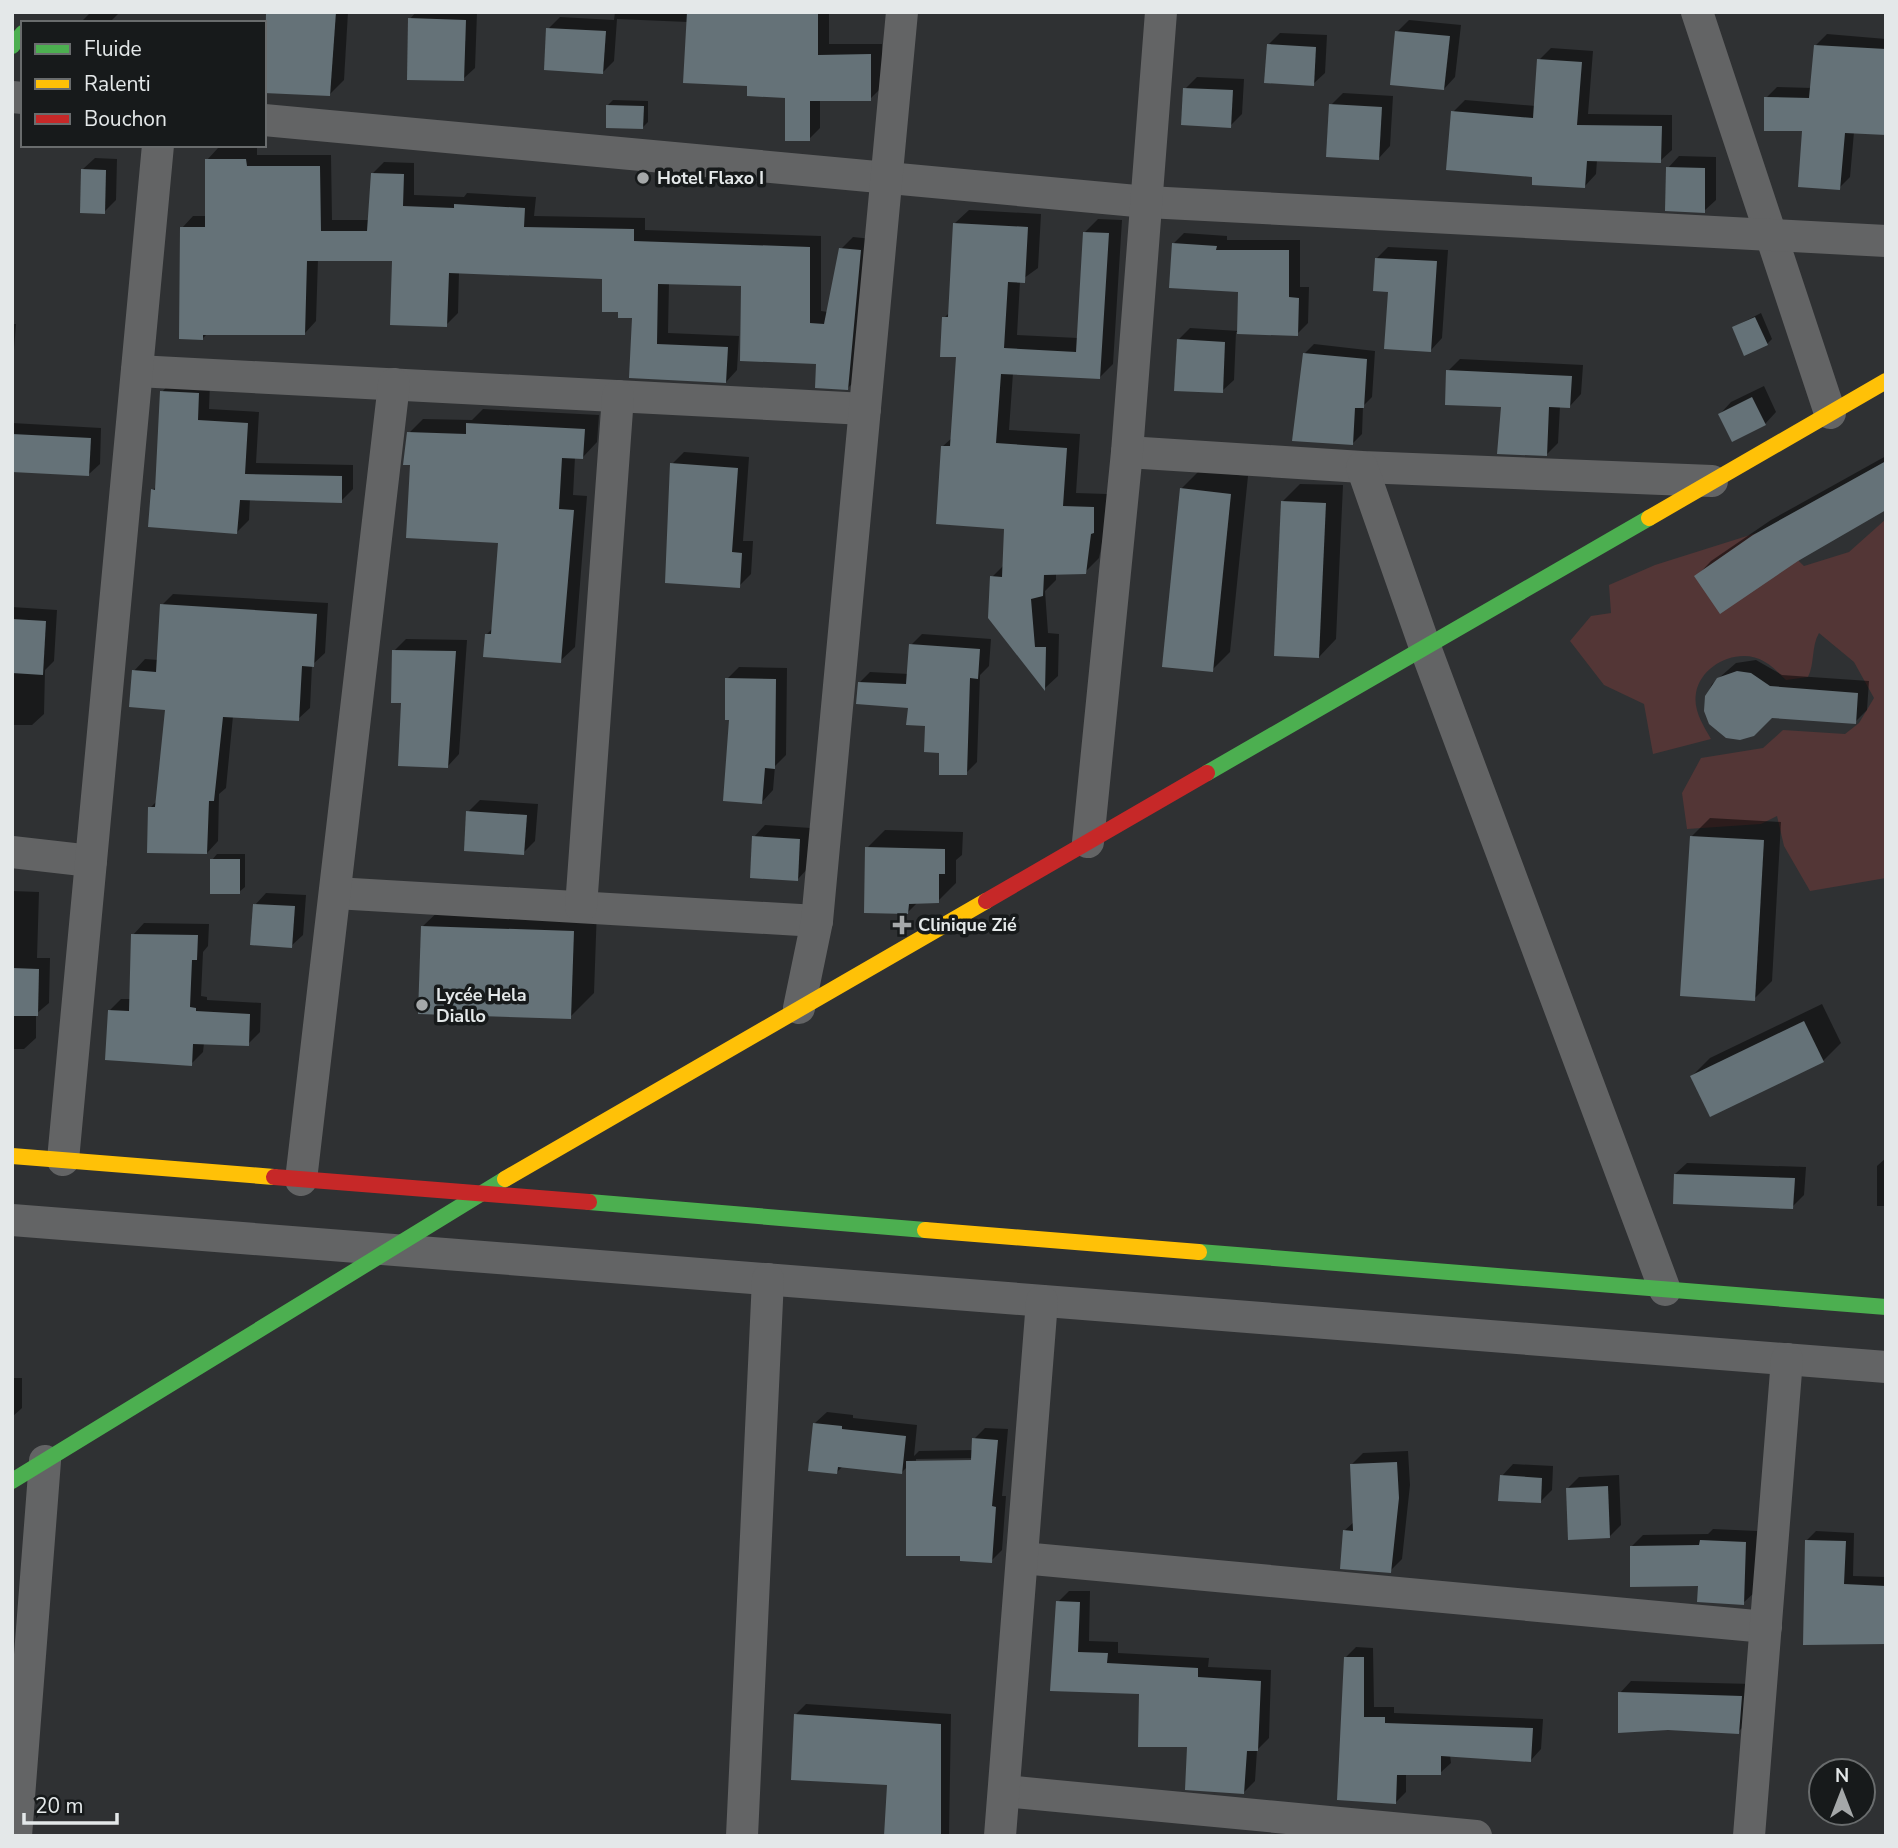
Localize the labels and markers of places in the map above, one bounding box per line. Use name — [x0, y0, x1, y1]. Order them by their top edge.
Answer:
place label: Hotel Flaxo I — [657, 166, 764, 190]
marker: Hotel Flaxo I — [635, 170, 651, 186]
place label: Clinique Zié — [918, 913, 1017, 937]
marker: Clinique Zié — [892, 915, 912, 935]
place label: Lycée Hela Diallo — [436, 983, 527, 1028]
marker: Lycée Hela Diallo — [414, 997, 430, 1013]

